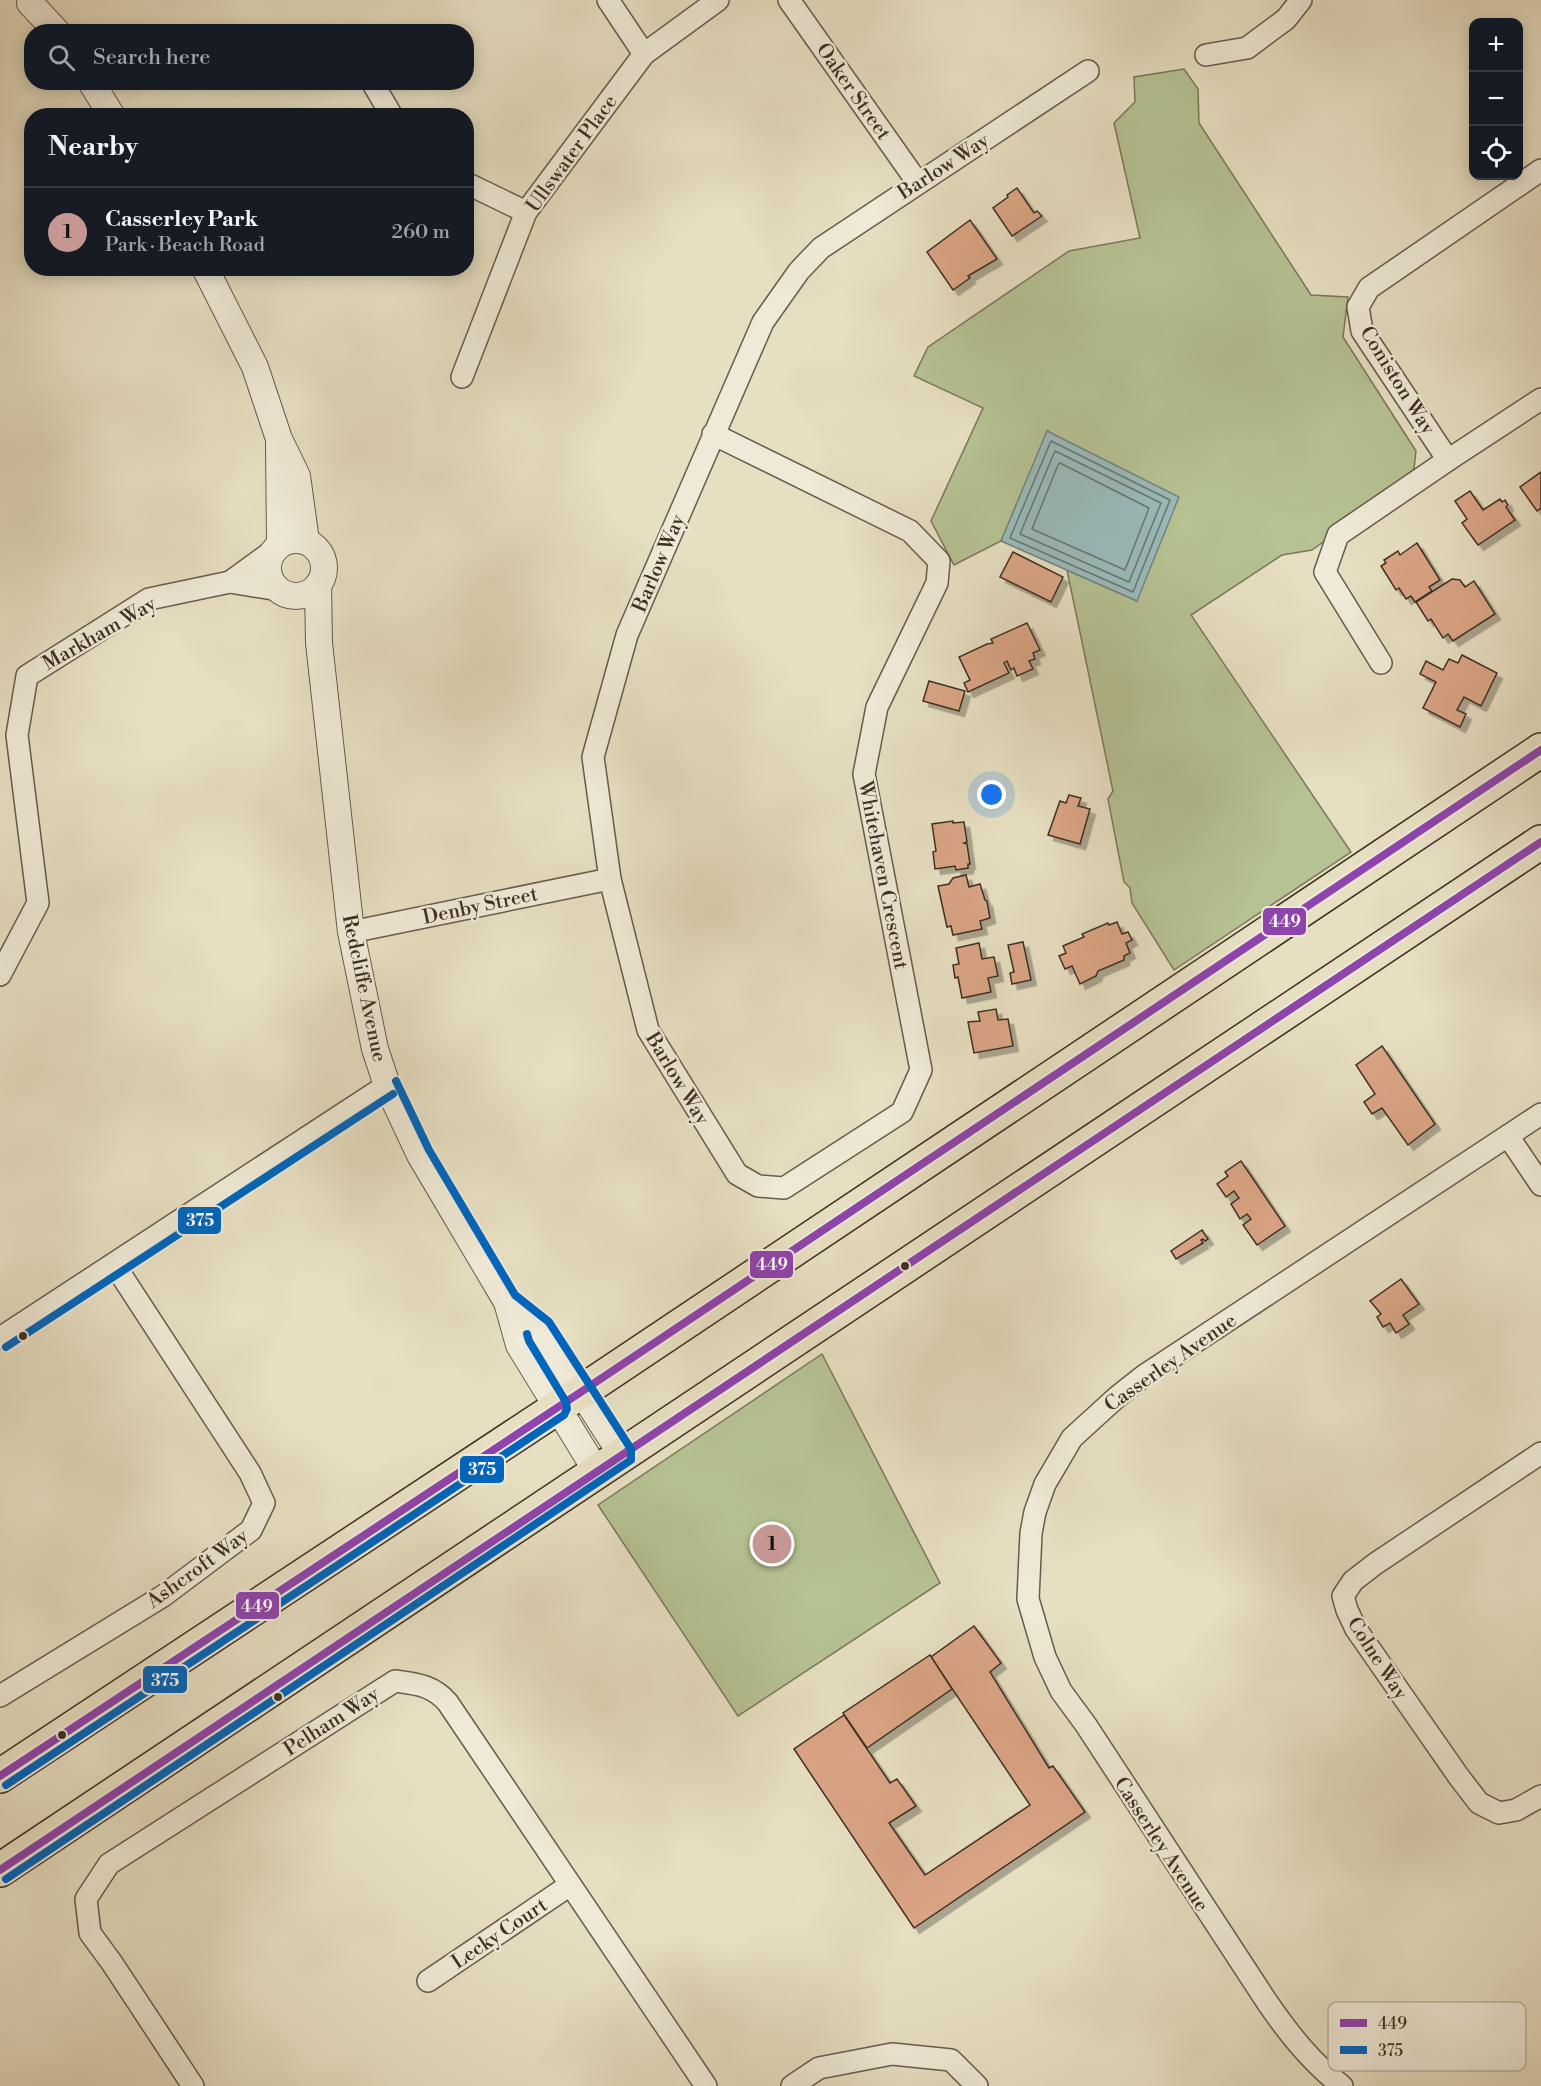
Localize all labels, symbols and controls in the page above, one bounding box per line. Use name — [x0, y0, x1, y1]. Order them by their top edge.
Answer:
map controls — [1469, 18, 1523, 180]
button: + — [1469, 18, 1523, 72]
search box — [24, 24, 474, 90]
street label: Oaker Street — [810, 38, 895, 145]
icon: search — [45, 41, 78, 74]
text: Search here — [93, 44, 210, 71]
button: − — [1469, 72, 1523, 126]
street label: Ullswater Place — [521, 90, 623, 218]
button: locate — [1469, 126, 1523, 180]
street label: Barlow Way — [893, 128, 994, 207]
text: Nearby — [48, 131, 138, 163]
text: Casserley Park — [105, 206, 258, 233]
text: 1 — [63, 220, 72, 245]
text: 260 m — [392, 220, 450, 245]
text: Park · Beach Road — [105, 233, 265, 258]
street label: Coniston Way — [1354, 322, 1440, 440]
street label: Barlow Way — [627, 511, 691, 617]
street label: Markham Way — [39, 592, 161, 677]
street label: Whitehaven Crescent — [852, 778, 913, 972]
your location — [977, 780, 1006, 809]
street label: Denby Street — [421, 882, 540, 931]
line badge: 449 — [1262, 907, 1307, 936]
street label: Redcliffe Avenue — [336, 912, 391, 1064]
text: 449 — [1269, 912, 1301, 932]
street label: Barlow Way — [639, 1027, 714, 1130]
line badge: 375 — [177, 1206, 222, 1235]
text: 375 — [186, 1211, 214, 1231]
line badge: 449 — [749, 1250, 794, 1279]
text: 449 — [756, 1255, 788, 1275]
unlabelled marker — [899, 1260, 911, 1272]
street label: Casserley Avenue — [1100, 1308, 1242, 1418]
unlabelled marker — [17, 1330, 29, 1342]
line badge: 375 — [459, 1455, 505, 1484]
text: 375 — [468, 1460, 496, 1480]
pin: 1 — [752, 1522, 792, 1566]
street label: Ashcroft Way — [141, 1524, 254, 1615]
line badge: 449 — [235, 1591, 280, 1620]
text: 449 — [241, 1597, 273, 1617]
street label: Colne Way — [1341, 1613, 1413, 1705]
line badge: 375 — [142, 1665, 188, 1694]
text: 375 — [151, 1671, 179, 1691]
street label: Pelham Way — [279, 1682, 384, 1762]
unlabelled marker — [272, 1691, 284, 1703]
unlabelled marker — [56, 1729, 68, 1741]
street label: Casserley Avenue — [1108, 1773, 1214, 1917]
street label: Lecky Court — [447, 1893, 552, 1975]
legend — [1328, 2002, 1526, 2071]
text: 449 — [1378, 2014, 1407, 2034]
text: 375 — [1378, 2041, 1403, 2061]

